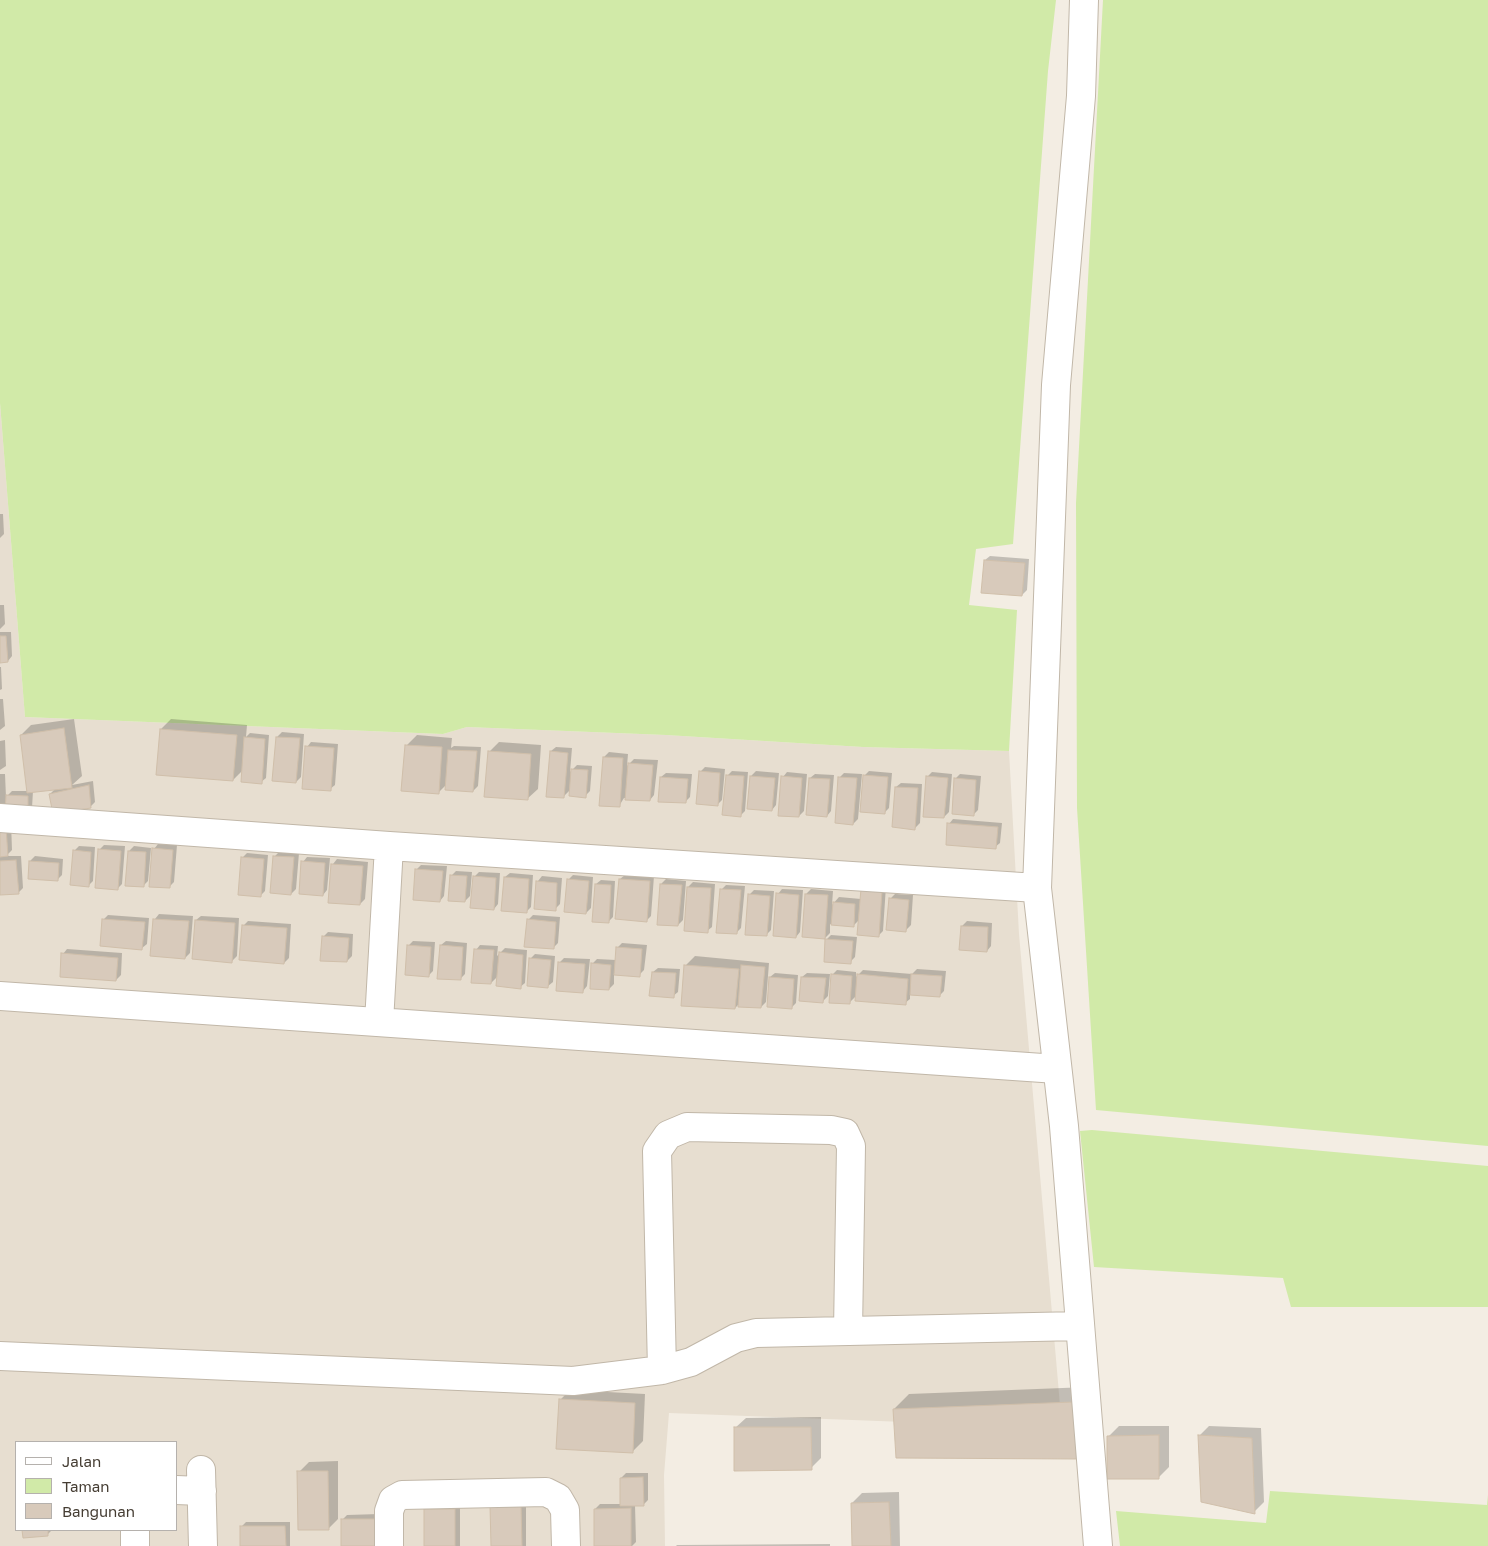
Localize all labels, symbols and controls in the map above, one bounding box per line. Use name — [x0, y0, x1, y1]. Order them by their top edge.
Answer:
legend — [15, 1441, 178, 1531]
text: Jalan — [62, 1452, 101, 1470]
text: Taman — [62, 1477, 109, 1495]
text: Bangunan — [62, 1502, 135, 1520]

